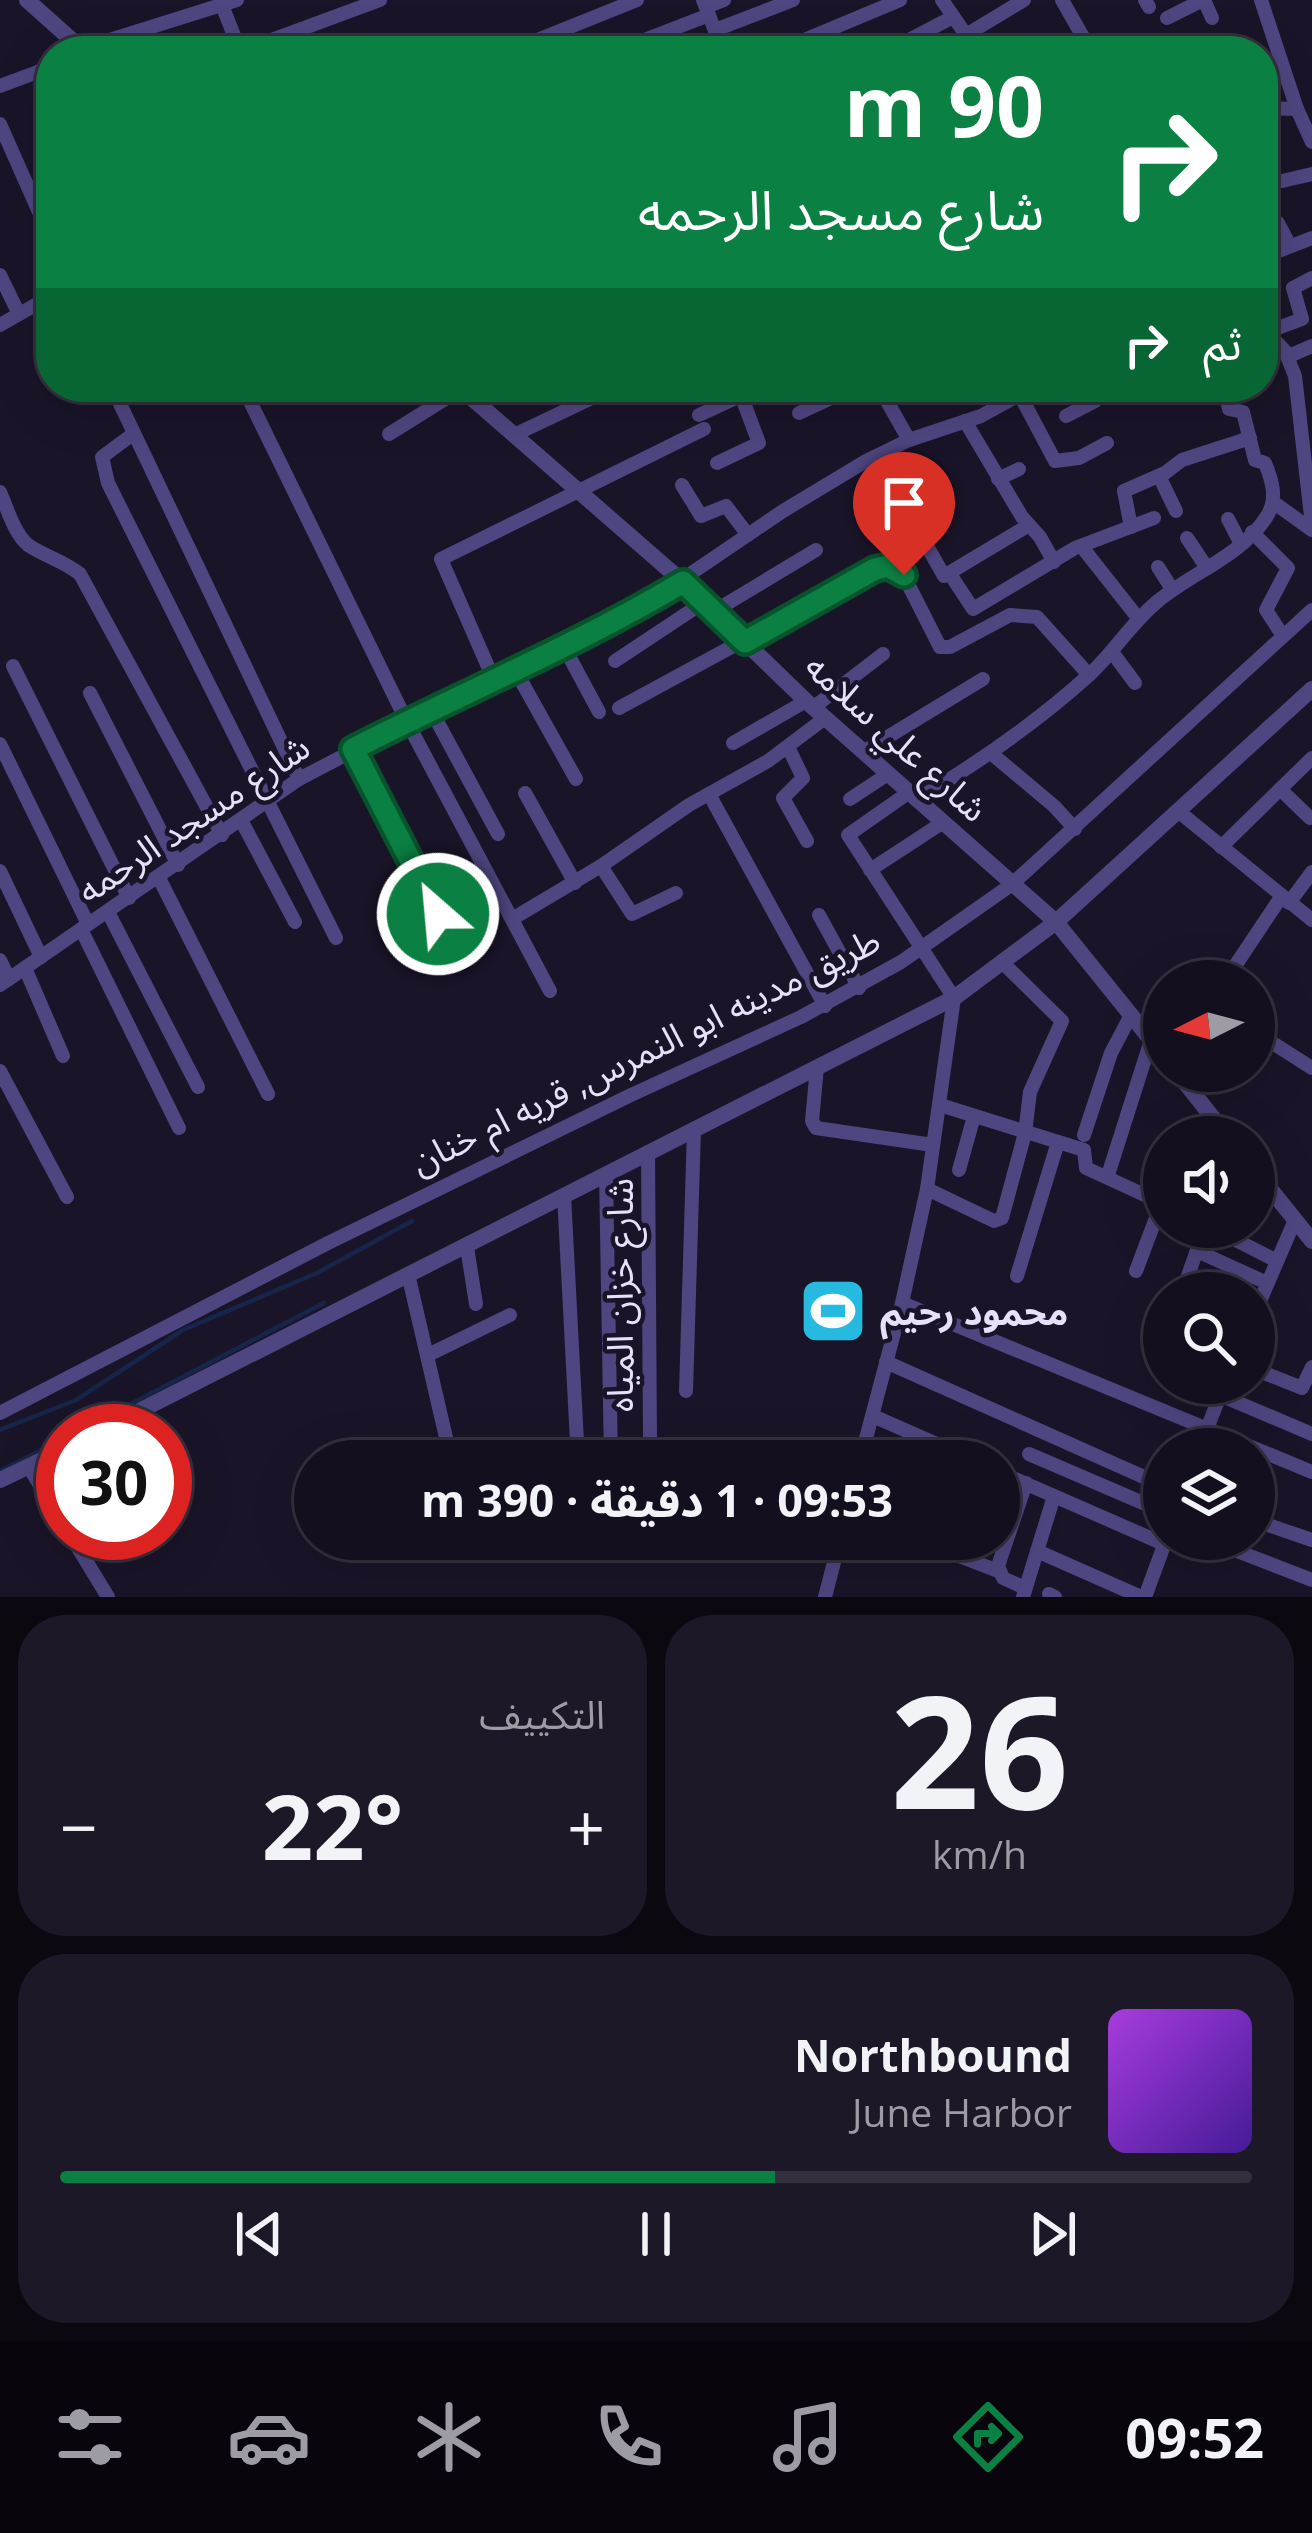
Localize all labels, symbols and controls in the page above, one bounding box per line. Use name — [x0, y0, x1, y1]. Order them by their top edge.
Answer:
text: 90 m — [844, 47, 1044, 162]
icon: right — [1086, 84, 1242, 240]
text: شارع مسجد الرحمه — [638, 172, 1044, 246]
icon: right — [1113, 312, 1179, 378]
text: ثم — [1203, 312, 1242, 373]
pin — [853, 452, 955, 575]
icon: arrive — [871, 470, 937, 536]
street label: شارع علي سلامه — [792, 642, 999, 836]
street label: شارع مسجد الرحمه — [67, 722, 321, 916]
position arrow — [375, 851, 501, 977]
street label: طريق مدينه ابو النمرس, قريه ام خنان — [402, 915, 890, 1189]
north arrow — [1143, 960, 1275, 1092]
map controls — [1143, 960, 1275, 1560]
button: sound — [1143, 1116, 1275, 1248]
street label: شارع خزان المياه — [595, 1178, 647, 1412]
button: search — [1143, 1272, 1275, 1404]
sports icon: محمود رحيم — [798, 1276, 868, 1346]
place label: محمود رحيم — [880, 1287, 1068, 1340]
speed limit sign: 30 — [36, 1404, 192, 1560]
button: layers — [1143, 1428, 1275, 1560]
text: 09:53 · 1 دقيقة · 390 m — [421, 1469, 893, 1530]
text: 26 — [890, 1642, 1069, 1855]
text: التكييف — [479, 1687, 605, 1740]
text: 22° — [262, 1764, 403, 1886]
text: − — [60, 1781, 98, 1871]
text: + — [567, 1781, 605, 1871]
text: km/h — [932, 1827, 1027, 1880]
text: Northbound — [794, 2024, 1072, 2085]
text: June Harbor — [852, 2085, 1072, 2138]
icon: previous — [226, 2201, 292, 2267]
icon: pause — [623, 2201, 689, 2267]
icon: next — [1020, 2201, 1086, 2267]
icon: filters — [48, 2395, 132, 2479]
icon: car — [227, 2395, 311, 2479]
icon: climate — [407, 2395, 491, 2479]
icon: phone — [587, 2395, 671, 2479]
icon: music — [766, 2395, 850, 2479]
icon: directions — [946, 2395, 1030, 2479]
text: 09:52 — [1125, 2400, 1264, 2474]

